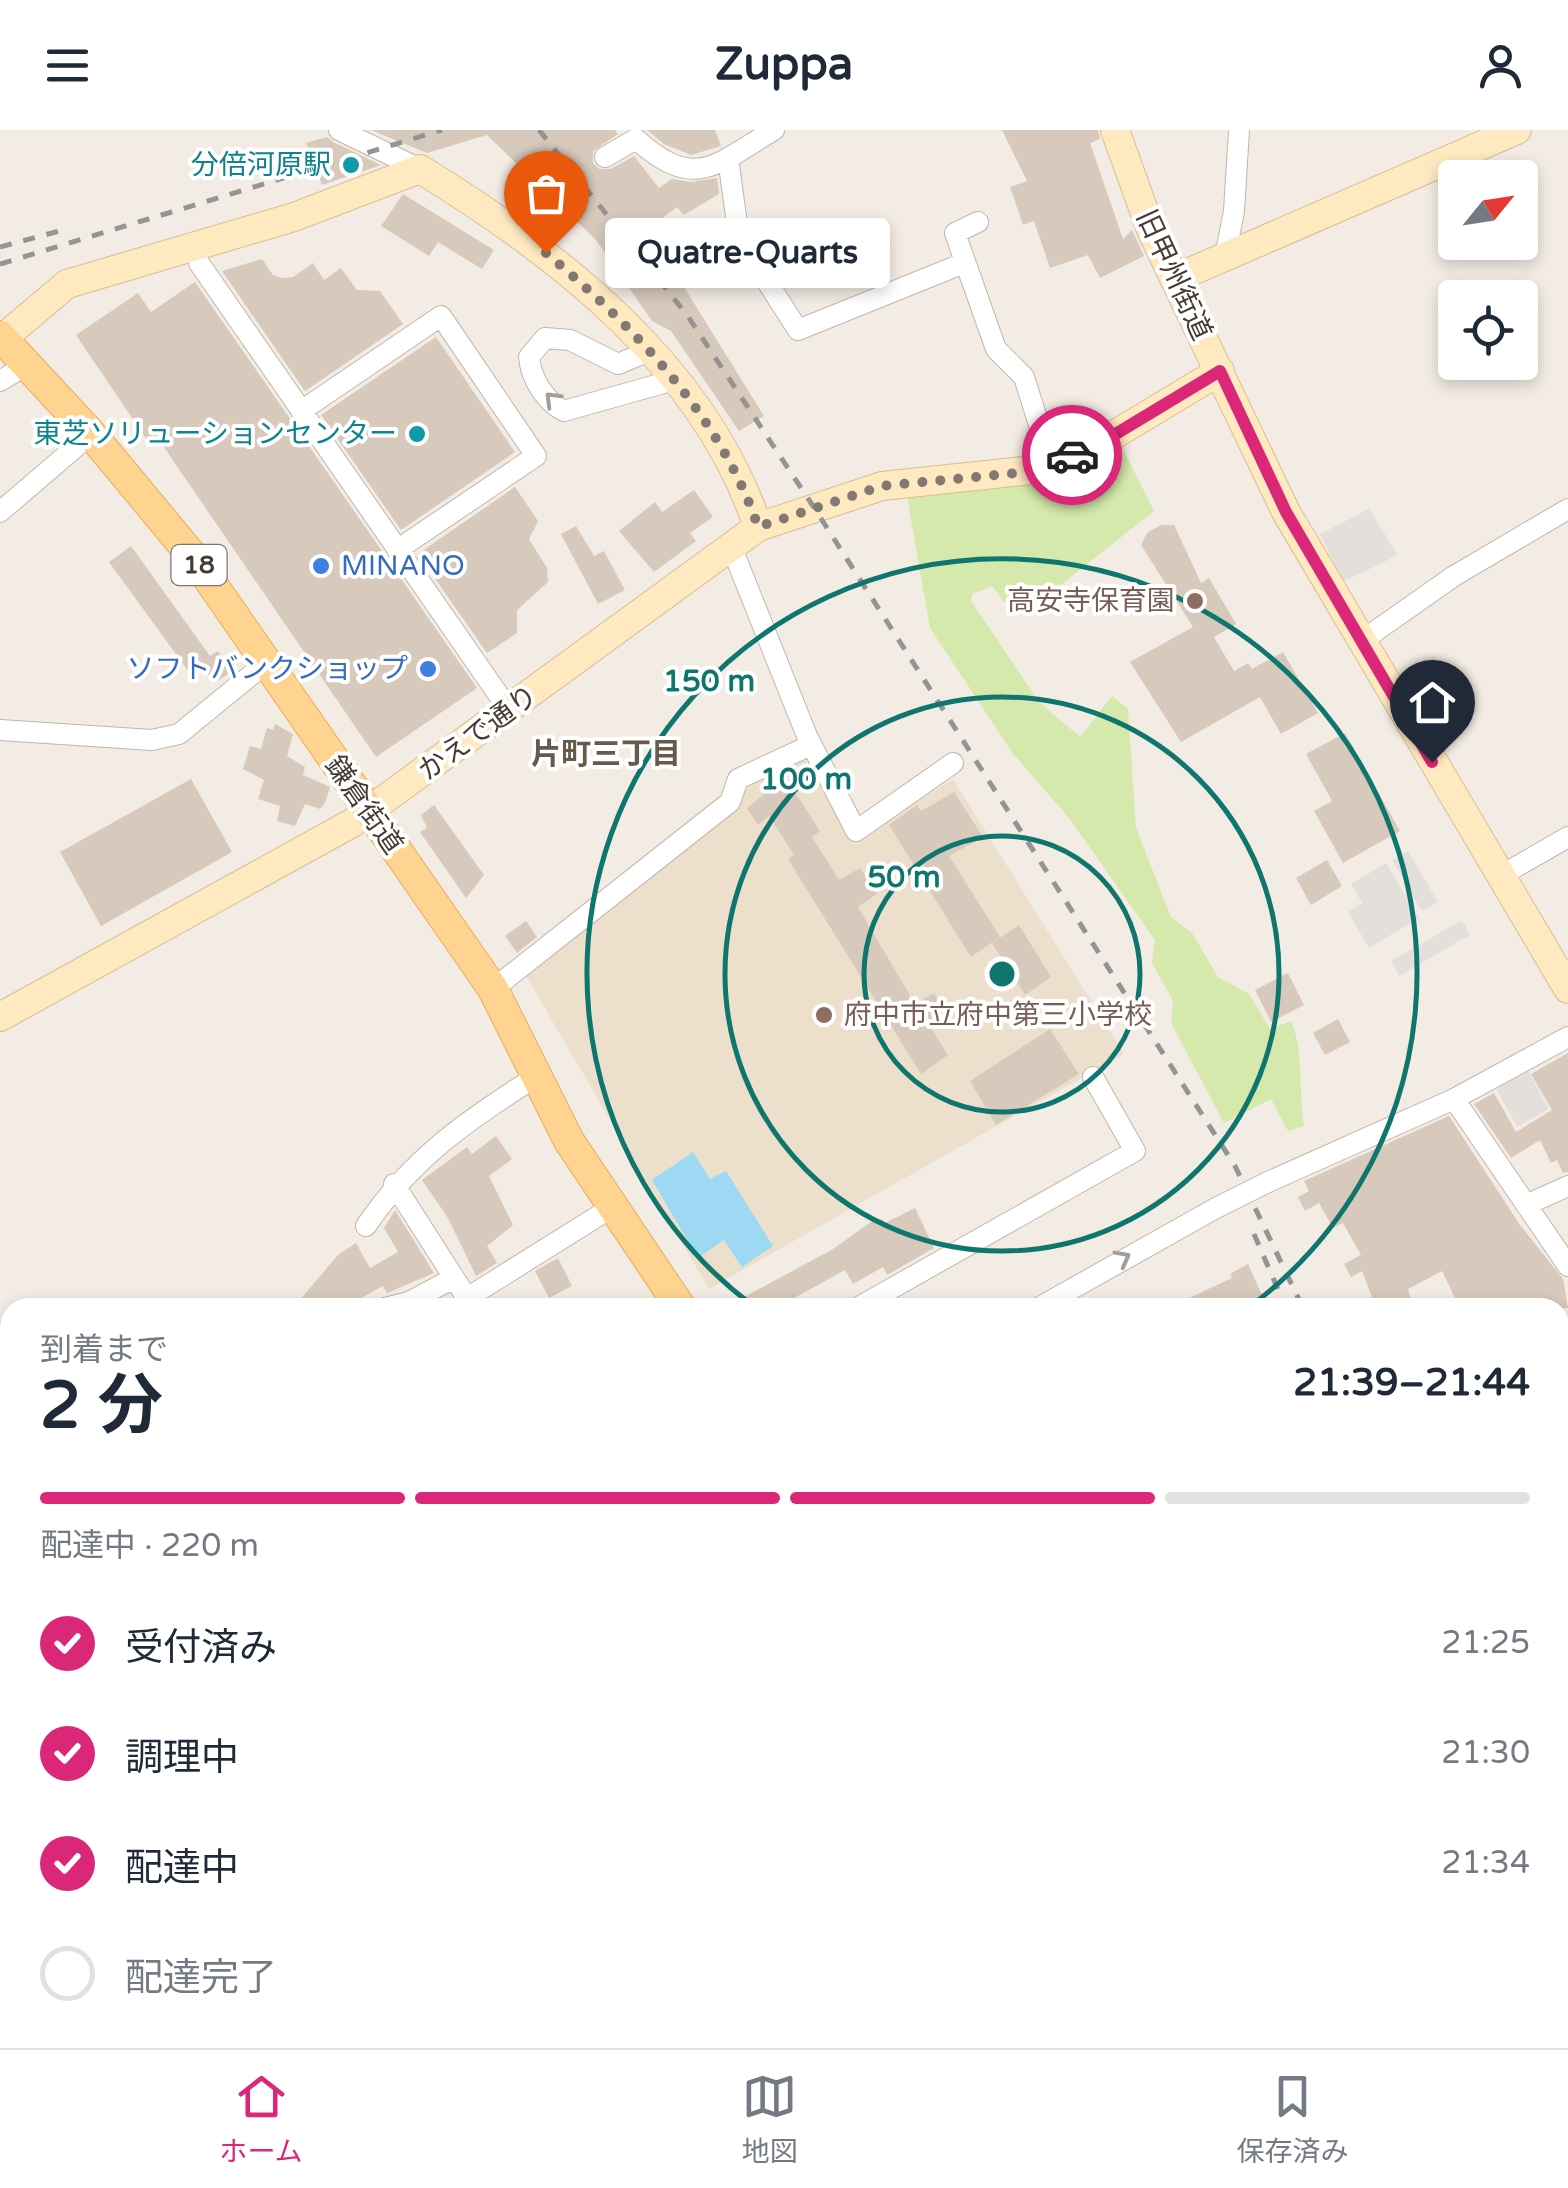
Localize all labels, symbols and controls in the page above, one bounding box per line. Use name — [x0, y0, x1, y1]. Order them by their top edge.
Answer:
icon: menu — [40, 38, 95, 93]
text: Zuppa — [715, 38, 853, 92]
icon: person — [1473, 38, 1528, 93]
place label: 分倍河原駅 — [191, 148, 331, 182]
pin — [504, 151, 589, 254]
marker: 分倍河原駅 — [340, 154, 362, 176]
north arrow — [1438, 160, 1538, 260]
map controls — [1438, 160, 1538, 380]
icon: bag — [519, 166, 574, 221]
street label: 旧甲州街道 — [1129, 204, 1219, 346]
callout: Quatre-Quarts — [606, 218, 891, 288]
text: Quatre-Quarts — [637, 234, 858, 272]
button: locate — [1438, 280, 1538, 380]
one-way arrow — [546, 393, 564, 411]
courier — [1022, 405, 1122, 505]
place label: 東芝ソリューションセンター — [34, 417, 397, 451]
marker: 東芝ソリューションセンター — [406, 423, 428, 445]
icon: car — [1045, 428, 1100, 483]
road number: 18 — [172, 545, 226, 585]
place label: MINANO — [341, 549, 465, 583]
marker: MINANO — [310, 555, 332, 577]
place label: 高安寺保育園 — [1007, 584, 1175, 618]
marker: 高安寺保育園 — [1184, 590, 1206, 612]
place label: ソフトバンクショップ — [127, 652, 408, 686]
marker: ソフトバンクショップ — [417, 658, 439, 680]
pin — [1390, 660, 1475, 763]
text: 150 m — [663, 663, 755, 700]
icon: home — [1405, 675, 1460, 730]
street label: かえで通り — [412, 678, 544, 788]
district label: 片町三丁目 — [531, 736, 681, 773]
street label: 鎌倉街道 — [318, 749, 410, 861]
text: 100 m — [760, 761, 852, 798]
text: 50 m — [867, 859, 941, 896]
centre of rings — [984, 956, 1020, 992]
place label: 府中市立府中第三小学校 — [844, 998, 1152, 1032]
marker: 府中市立府中第三小学校 — [813, 1004, 835, 1026]
one-way arrow — [1112, 1251, 1130, 1271]
text: 到着まで — [40, 1331, 168, 1369]
text: 21:39–21:44 — [1293, 1360, 1530, 1406]
text: 2 分 — [40, 1367, 163, 1446]
text: 配達中 · 220 m — [40, 1527, 259, 1565]
icon: check — [40, 1616, 95, 1671]
text: 21:25 — [1441, 1624, 1530, 1662]
text: 受付済み — [125, 1625, 277, 1671]
icon: check — [40, 1726, 95, 1781]
text: 21:30 — [1441, 1734, 1530, 1772]
text: 調理中 — [125, 1735, 239, 1781]
icon: check — [40, 1836, 95, 1891]
text: 21:34 — [1441, 1844, 1530, 1882]
text: 配達中 — [125, 1845, 239, 1891]
text: 配達完了 — [125, 1955, 277, 2001]
tab: ホーム — [219, 2069, 303, 2169]
tab: 地図 — [742, 2069, 798, 2169]
tab: 保存済み — [1236, 2069, 1349, 2169]

